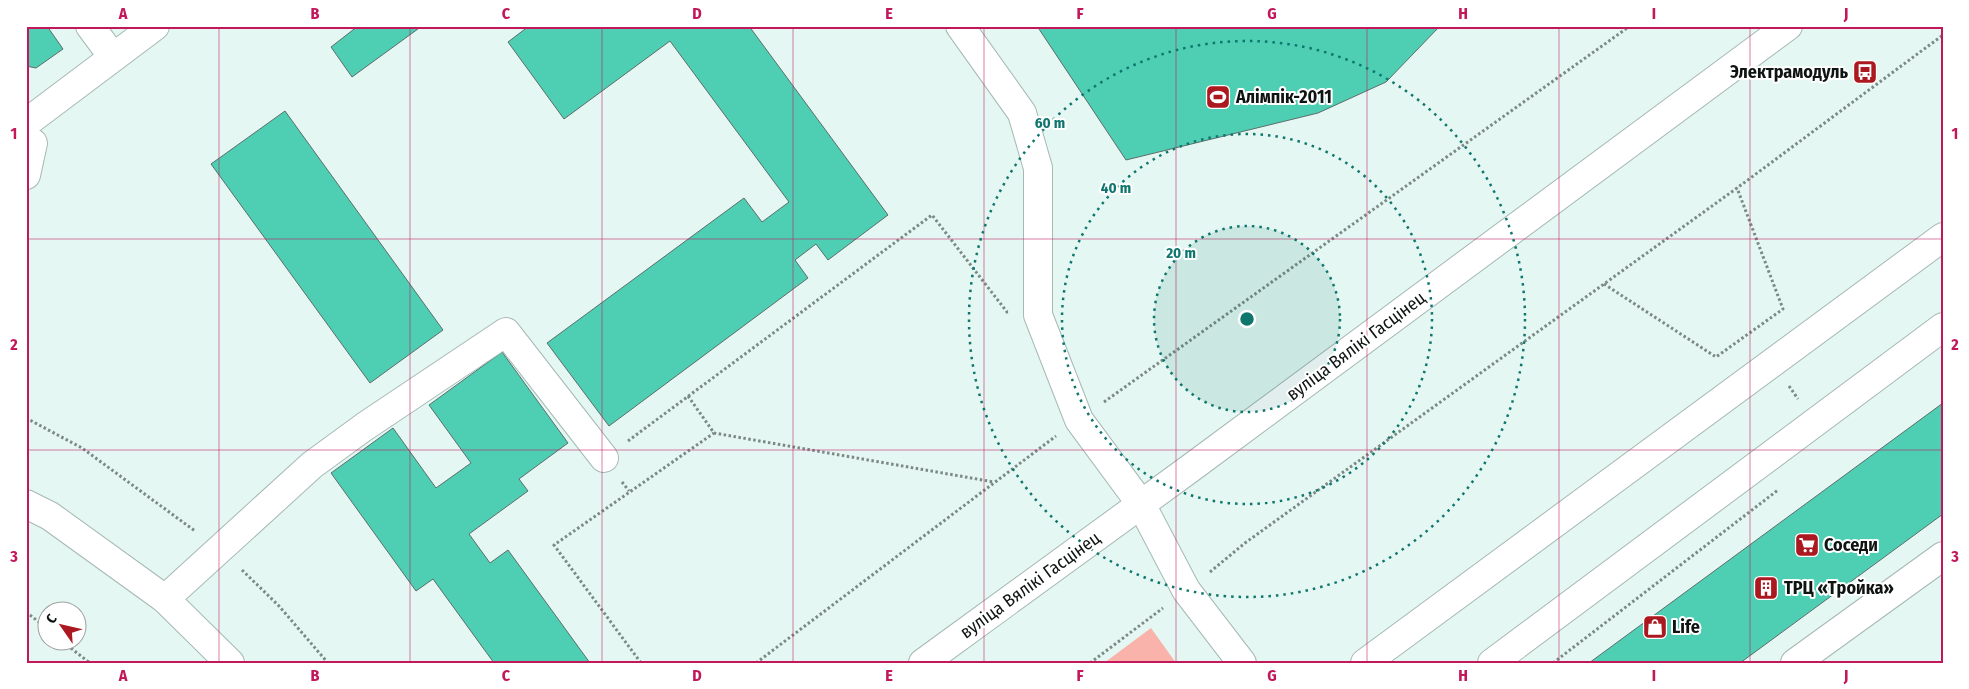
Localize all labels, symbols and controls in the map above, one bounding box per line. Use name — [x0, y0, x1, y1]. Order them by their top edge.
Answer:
text: A — [118, 4, 128, 23]
text: B — [311, 4, 320, 23]
text: C — [502, 4, 511, 23]
text: D — [692, 4, 702, 23]
text: E — [885, 4, 893, 23]
text: F — [1076, 4, 1084, 23]
text: G — [1267, 4, 1277, 23]
text: H — [1458, 4, 1468, 23]
text: I — [1652, 4, 1656, 23]
text: J — [1843, 4, 1848, 23]
bus stop icon: Электрамодуль — [1852, 59, 1878, 85]
place label: Электрамодуль — [1730, 61, 1848, 83]
sports icon: Алімпік-2011 — [1205, 84, 1231, 110]
place label: Алімпік-2011 — [1235, 86, 1332, 108]
text: 60 m — [1035, 114, 1065, 132]
text: 1 — [11, 124, 17, 143]
text: 1 — [1952, 124, 1958, 143]
text: 40 m — [1101, 179, 1131, 197]
text: 20 m — [1165, 244, 1196, 262]
street label: вуліца Вялікі Гасцінец — [1282, 286, 1430, 405]
centre of rings — [1238, 310, 1256, 328]
text: 2 — [9, 335, 18, 354]
text: 2 — [1950, 335, 1959, 354]
street label: вуліца Вялікі Гасцінец — [956, 526, 1105, 643]
supermarket icon: Соседи — [1794, 532, 1820, 558]
place label: Соседи — [1824, 534, 1878, 556]
text: 3 — [9, 547, 18, 566]
text: 3 — [1950, 547, 1959, 566]
building icon: ТРЦ «Тройка» — [1753, 575, 1779, 601]
place label: ТРЦ «Тройка» — [1784, 577, 1894, 599]
north arrow — [38, 602, 88, 652]
text: С — [43, 611, 61, 627]
shop icon: Life — [1642, 614, 1668, 640]
place label: Life — [1672, 616, 1700, 638]
text: A — [118, 666, 128, 685]
text: B — [311, 666, 320, 685]
text: C — [502, 666, 511, 685]
text: D — [692, 666, 702, 685]
text: E — [885, 666, 893, 685]
text: F — [1076, 666, 1084, 685]
text: G — [1267, 666, 1277, 685]
text: H — [1458, 666, 1468, 685]
text: I — [1652, 666, 1656, 685]
text: J — [1843, 666, 1848, 685]

